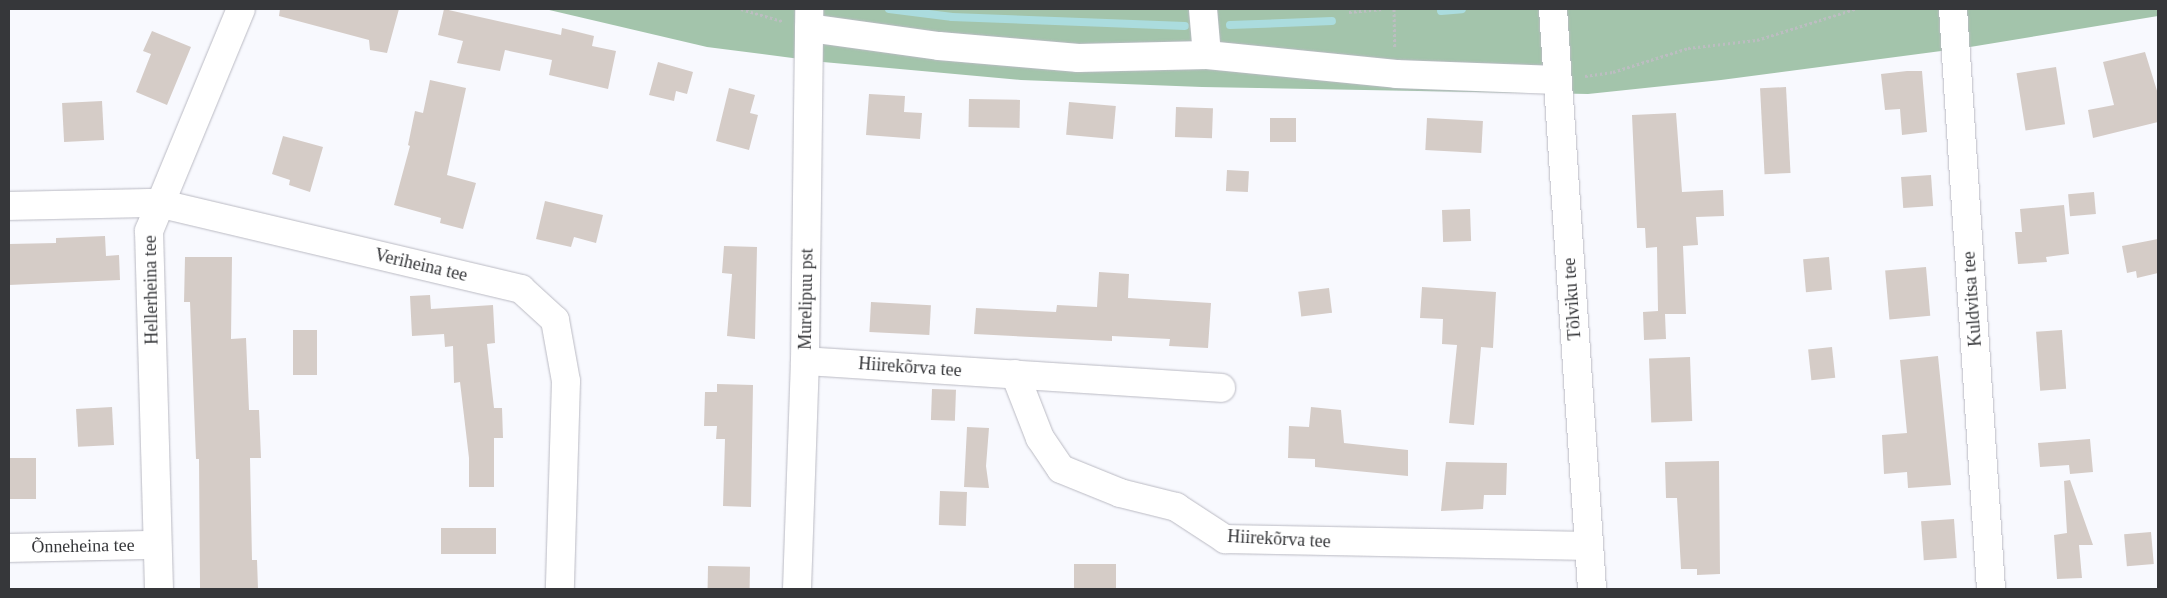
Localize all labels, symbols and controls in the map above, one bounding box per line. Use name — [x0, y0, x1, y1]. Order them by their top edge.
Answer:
street label: Hellerheina tee — [139, 235, 163, 345]
street label: Veriheina tee — [373, 244, 469, 286]
street label: Murelipuu pst — [794, 248, 818, 350]
street label: Kuldvitsa tee — [1958, 251, 1986, 347]
street label: Tõlviku tee — [1558, 257, 1586, 341]
street label: Hiirekõrva tee — [858, 353, 962, 381]
street label: Hiirekõrva tee — [1227, 526, 1331, 552]
street label: Õnneheina tee — [31, 534, 135, 558]

